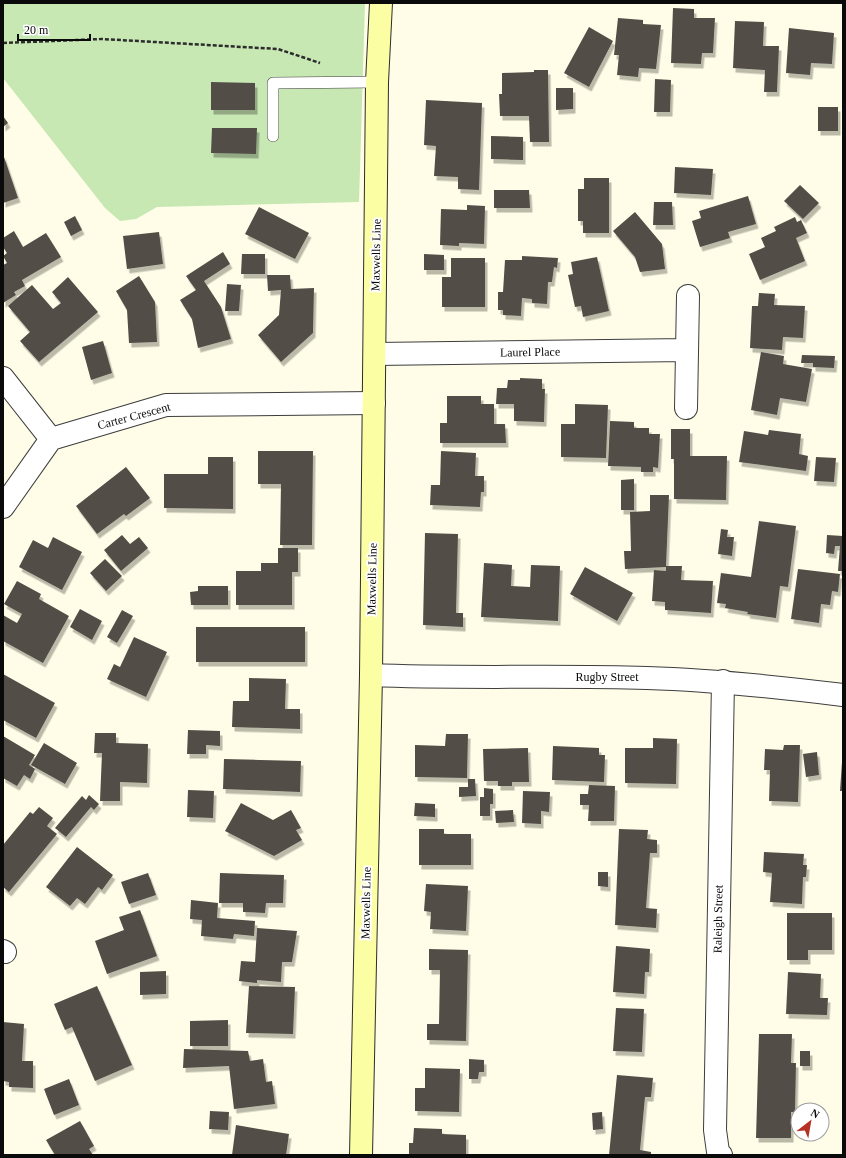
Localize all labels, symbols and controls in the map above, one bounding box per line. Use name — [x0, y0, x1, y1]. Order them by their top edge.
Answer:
scale bar — [18, 16, 90, 42]
text: 20 m — [24, 23, 49, 37]
street label: Maxwells Line — [368, 219, 384, 291]
street label: Laurel Place — [500, 344, 560, 360]
street label: Carter Crescent — [96, 399, 173, 432]
street label: Maxwells Line — [364, 543, 380, 615]
street label: Rugby Street — [576, 670, 639, 684]
street label: Maxwells Line — [358, 867, 374, 939]
street label: Raleigh Street — [710, 884, 726, 953]
north arrow — [790, 1102, 830, 1142]
text: N — [809, 1106, 822, 1121]

